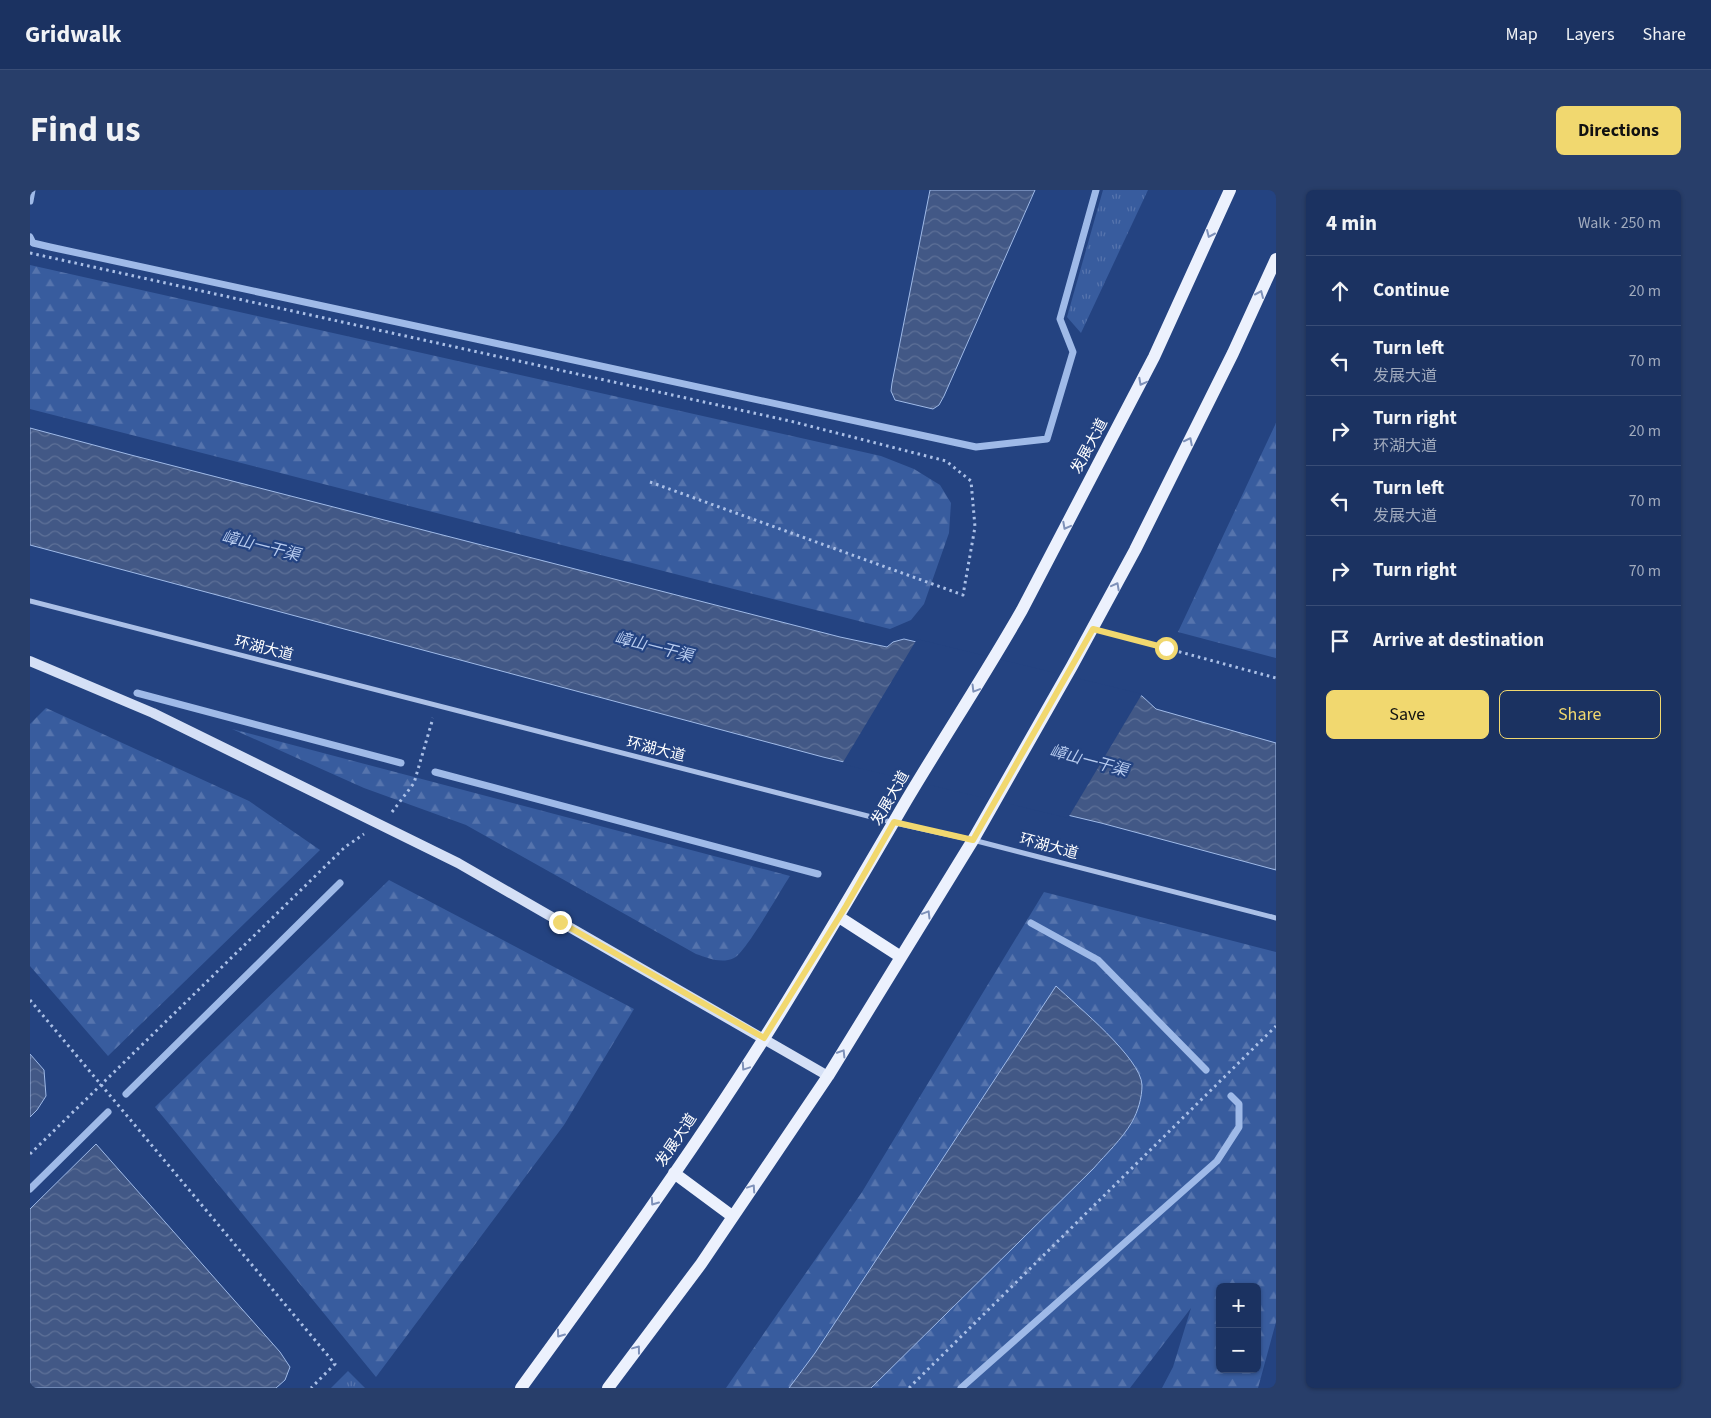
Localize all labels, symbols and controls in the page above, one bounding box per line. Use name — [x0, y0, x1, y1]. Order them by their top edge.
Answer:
text: Gridwalk — [25, 17, 121, 52]
text: Map — [1506, 22, 1538, 47]
text: Layers — [1566, 22, 1615, 47]
text: Share — [1643, 22, 1686, 47]
text: Find us — [30, 105, 140, 155]
button: Directions — [1556, 106, 1681, 155]
text: 4 min — [1326, 208, 1377, 238]
text: Walk · 250 m — [1578, 212, 1661, 234]
one-way arrow — [1206, 229, 1216, 238]
icon: ahead — [1326, 277, 1354, 305]
text: Continue — [1373, 277, 1450, 304]
text: 20 m — [1629, 280, 1661, 302]
one-way arrow — [1253, 291, 1263, 300]
text: Turn left — [1373, 335, 1444, 362]
icon: left — [1326, 347, 1354, 375]
text: 70 m — [1629, 350, 1661, 372]
text: 发展大道 — [1373, 365, 1437, 387]
one-way arrow — [1138, 376, 1148, 385]
text: Turn right — [1373, 405, 1457, 432]
street label: 发展大道 — [1066, 415, 1113, 478]
icon: right — [1326, 417, 1354, 445]
text: 20 m — [1629, 420, 1661, 442]
text: 环湖大道 — [1373, 435, 1437, 457]
one-way arrow — [1183, 437, 1193, 446]
text: Turn left — [1373, 475, 1444, 502]
icon: left — [1326, 487, 1354, 515]
text: 70 m — [1629, 490, 1661, 512]
text: 发展大道 — [1373, 505, 1437, 527]
one-way arrow — [1062, 520, 1072, 529]
water label: 嶂山一干渠 — [219, 526, 304, 567]
icon: right — [1326, 557, 1354, 585]
text: Turn right — [1373, 557, 1457, 584]
text: 70 m — [1629, 560, 1661, 582]
one-way arrow — [1109, 582, 1119, 591]
water label: 嶂山一干渠 — [612, 627, 697, 668]
icon: arrive — [1326, 627, 1354, 655]
text: Arrive at destination — [1373, 627, 1544, 654]
street label: 环湖大道 — [232, 631, 296, 666]
route start — [1155, 637, 1178, 660]
one-way arrow — [972, 683, 982, 692]
button: Save — [1326, 690, 1489, 739]
button: Share — [1499, 690, 1661, 739]
street label: 环湖大道 — [624, 732, 688, 767]
water label: 嶂山一干渠 — [1047, 740, 1132, 782]
street label: 发展大道 — [866, 767, 915, 829]
street label: 环湖大道 — [1017, 829, 1081, 864]
route end — [549, 911, 572, 934]
one-way arrow — [921, 911, 931, 920]
one-way arrow — [836, 1049, 845, 1058]
one-way arrow — [742, 1061, 751, 1071]
street label: 发展大道 — [651, 1110, 702, 1171]
one-way arrow — [746, 1184, 755, 1194]
one-way arrow — [651, 1196, 660, 1205]
map controls — [1216, 1283, 1261, 1373]
button: + — [1216, 1283, 1261, 1328]
one-way arrow — [557, 1328, 566, 1338]
button: − — [1216, 1328, 1261, 1373]
one-way arrow — [632, 1346, 640, 1355]

